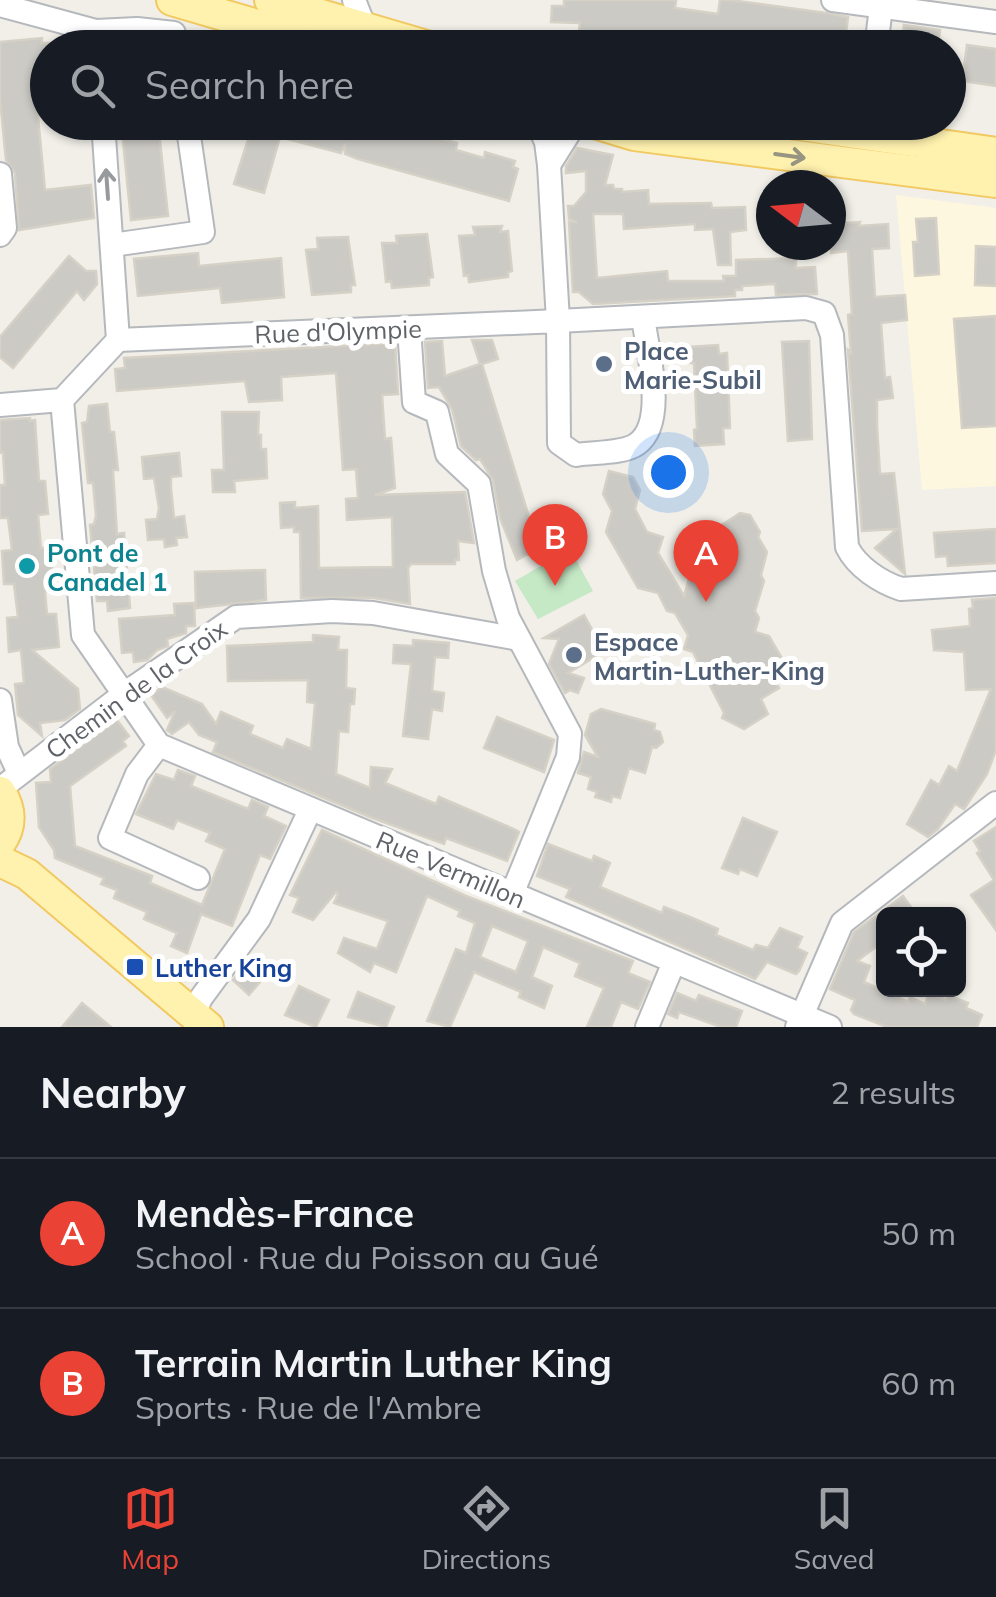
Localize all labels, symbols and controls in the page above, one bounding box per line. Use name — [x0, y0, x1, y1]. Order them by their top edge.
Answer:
search box — [30, 30, 966, 140]
icon: search — [65, 58, 120, 113]
text: Search here — [145, 61, 354, 109]
one-way arrow — [773, 147, 806, 166]
one-way arrow — [97, 168, 116, 200]
north arrow — [756, 170, 846, 260]
street label: Rue d'Olympie — [254, 313, 422, 349]
place label: Place Marie-Subil — [624, 335, 762, 395]
marker: Place Marie-Subil — [593, 353, 615, 375]
your location — [643, 447, 694, 498]
pin: B — [522, 504, 588, 586]
pin: A — [674, 520, 738, 602]
place label: Pont de Canadel 1 — [47, 537, 167, 597]
marker: Pont de Canadel 1 — [16, 555, 38, 577]
street label: Chemin de la Croix — [39, 612, 233, 765]
place label: Espace Martin-Luther-King — [594, 626, 825, 686]
marker: Espace Martin-Luther-King — [563, 644, 585, 666]
street label: Rue Vermillon — [372, 824, 530, 914]
map controls — [876, 907, 966, 997]
button: locate — [876, 907, 966, 997]
place label: Luther King — [155, 952, 292, 983]
marker: Luther King — [124, 956, 146, 978]
text: Nearby — [40, 1066, 186, 1119]
text: 2 results — [831, 1072, 956, 1112]
text: Mendès-France — [135, 1189, 414, 1237]
text: A — [60, 1213, 85, 1253]
text: 50 m — [881, 1213, 956, 1253]
text: School · Rue du Poisson au Gué — [135, 1237, 599, 1277]
text: Terrain Martin Luther King — [135, 1339, 612, 1387]
text: B — [61, 1363, 84, 1403]
text: 60 m — [881, 1363, 956, 1403]
text: Sports · Rue de l'Ambre — [135, 1387, 482, 1427]
tab: Map — [121, 1481, 179, 1576]
tab: Directions — [422, 1481, 551, 1576]
tab: Saved — [794, 1481, 875, 1576]

